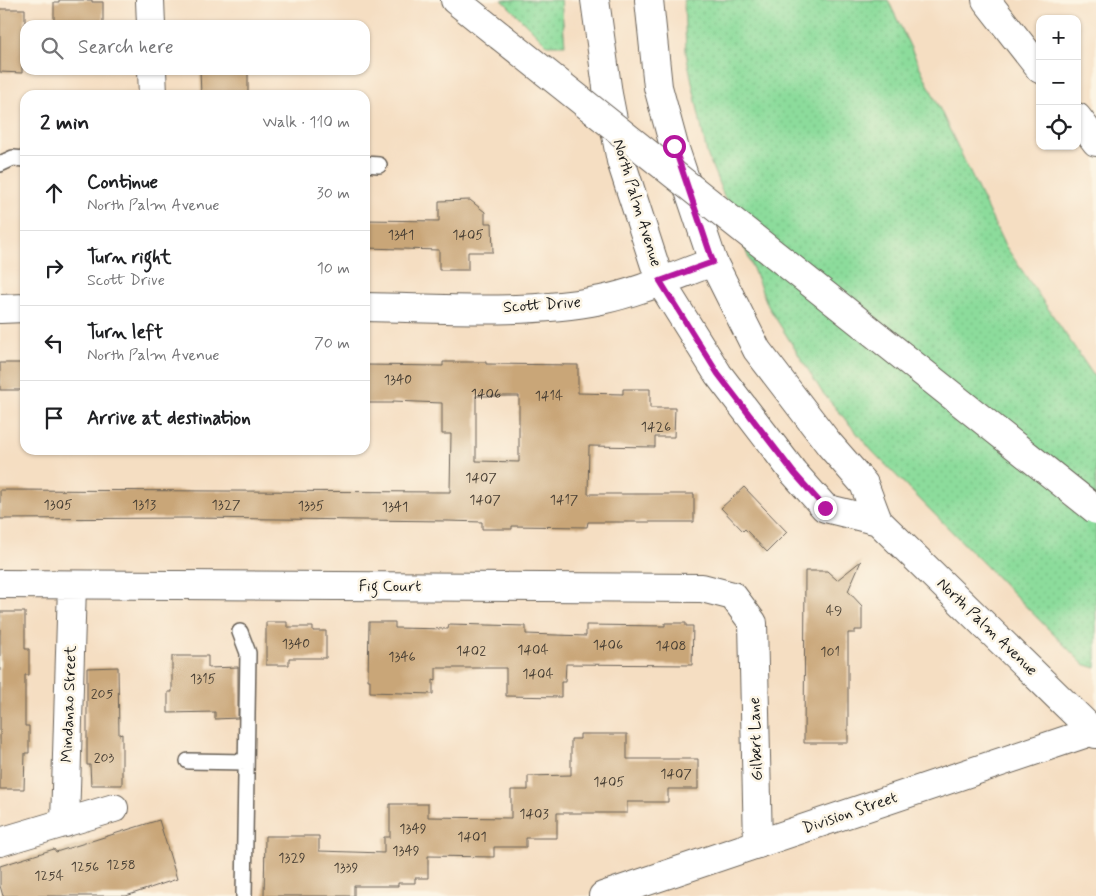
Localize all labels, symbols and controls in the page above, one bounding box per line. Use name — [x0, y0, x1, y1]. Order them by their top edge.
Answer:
map controls — [1036, 15, 1081, 150]
button: + — [1036, 15, 1081, 60]
search box — [20, 20, 370, 75]
icon: search — [38, 34, 66, 62]
text: Search here — [78, 35, 174, 60]
button: − — [1036, 60, 1081, 105]
button: locate — [1036, 105, 1081, 150]
text: 2 min — [40, 109, 89, 137]
text: Walk · 110 m — [262, 112, 350, 133]
route start — [663, 135, 686, 158]
street label: North Palm Avenue — [608, 137, 666, 269]
text: Continue — [87, 170, 158, 195]
icon: ahead — [40, 179, 68, 207]
text: 30 m — [317, 183, 350, 204]
text: North Palm Avenue — [87, 195, 219, 216]
house number: 1341 — [388, 226, 414, 244]
house number: 1405 — [452, 226, 484, 244]
text: Turn right — [87, 245, 171, 270]
icon: right — [40, 254, 68, 282]
text: 10 m — [317, 258, 350, 279]
text: Scott Drive — [87, 270, 165, 291]
street label: Scott Drive — [502, 292, 582, 318]
text: Turn left — [87, 320, 163, 345]
icon: left — [40, 329, 68, 357]
text: 70 m — [314, 333, 350, 354]
text: North Palm Avenue — [87, 345, 219, 366]
house number: 1340 — [384, 371, 412, 389]
house number: 1406 — [471, 385, 501, 403]
house number: 1414 — [535, 387, 563, 405]
icon: arrive — [40, 404, 68, 432]
text: Arrive at destination — [87, 406, 251, 431]
house number: 1426 — [641, 418, 671, 436]
house number: 1407 — [465, 469, 497, 487]
house number: 1407 — [469, 491, 501, 509]
house number: 1417 — [550, 491, 579, 509]
house number: 1305 — [44, 496, 73, 514]
house number: 1313 — [132, 496, 156, 514]
house number: 1327 — [211, 496, 241, 514]
house number: 1335 — [298, 497, 324, 515]
route end — [814, 497, 837, 520]
house number: 1341 — [382, 498, 408, 516]
street label: North Palm Avenue — [932, 573, 1042, 681]
street label: Fig Court — [359, 576, 421, 598]
house number: 49 — [826, 602, 842, 620]
house number: 1340 — [282, 635, 310, 653]
house number: 1406 — [593, 636, 623, 654]
house number: 1408 — [655, 637, 687, 655]
house number: 1404 — [517, 641, 549, 659]
house number: 1402 — [456, 642, 486, 660]
house number: 101 — [820, 643, 840, 661]
street label: Mindanao Street — [56, 644, 82, 763]
house number: 1346 — [388, 648, 416, 666]
house number: 1404 — [522, 665, 554, 683]
house number: 1315 — [190, 670, 216, 688]
house number: 205 — [91, 685, 114, 703]
street label: Gilbert Lane — [744, 697, 768, 781]
house number: 203 — [94, 749, 115, 767]
house number: 1407 — [660, 765, 692, 783]
house number: 1405 — [593, 773, 625, 791]
street label: Division Street — [800, 787, 900, 839]
house number: 1403 — [519, 805, 549, 823]
house number: 1349 — [399, 820, 427, 838]
house number: 1401 — [457, 828, 487, 846]
house number: 1349 — [392, 842, 420, 860]
house number: 1329 — [278, 849, 306, 867]
house number: 1258 — [106, 856, 136, 874]
house number: 1256 — [71, 858, 99, 876]
house number: 1339 — [334, 859, 359, 877]
house number: 1254 — [34, 867, 64, 885]

